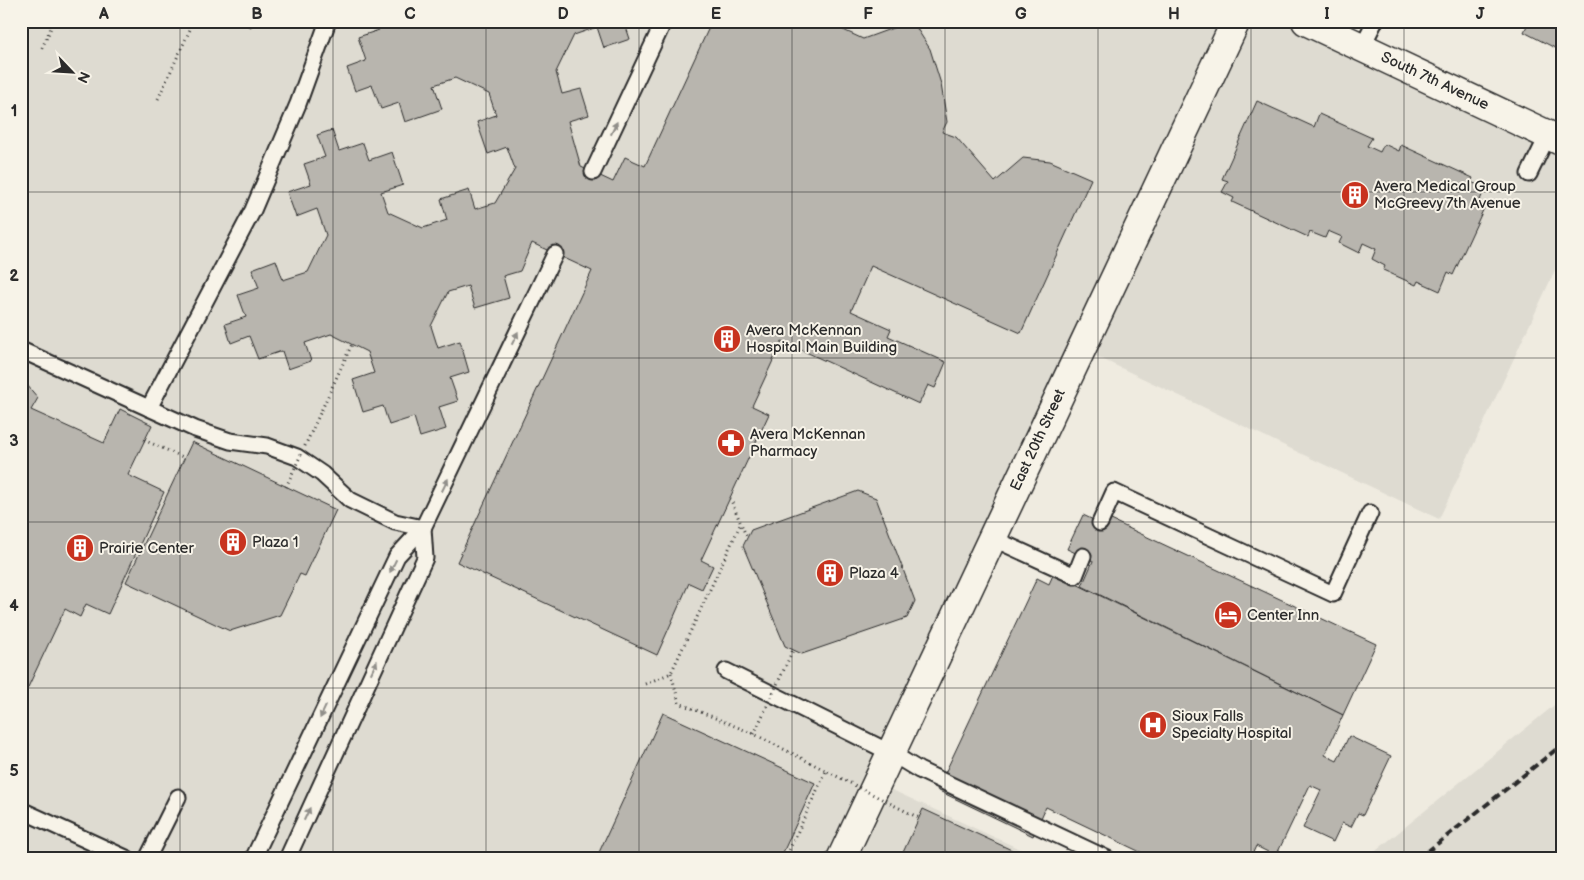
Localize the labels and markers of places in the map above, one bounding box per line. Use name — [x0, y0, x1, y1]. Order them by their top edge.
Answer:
place label: Avera Medical Group McGreevy 7th Avenue — [1374, 177, 1521, 213]
building icon: Avera Medical Group McGreevy 7th Avenue — [1340, 180, 1370, 210]
place label: Avera McKennan Hospital Main Building — [746, 321, 897, 357]
building icon: Avera McKennan Hospital Main Building — [712, 324, 742, 354]
place label: Avera McKennan Pharmacy — [750, 425, 866, 461]
pharmacy icon: Avera McKennan Pharmacy — [716, 428, 746, 458]
building icon: Plaza 1 — [218, 527, 248, 557]
building icon: Prairie Center — [65, 533, 95, 563]
place label: Plaza 1 — [252, 533, 299, 552]
place label: Prairie Center — [99, 539, 194, 558]
building icon: Plaza 4 — [815, 558, 845, 588]
place label: Plaza 4 — [849, 564, 899, 583]
hotel icon: Center Inn — [1213, 600, 1243, 630]
place label: Center Inn — [1247, 606, 1319, 625]
place label: Sioux Falls Specialty Hospital — [1172, 707, 1292, 743]
hospital icon: Sioux Falls Specialty Hospital — [1138, 710, 1168, 740]

